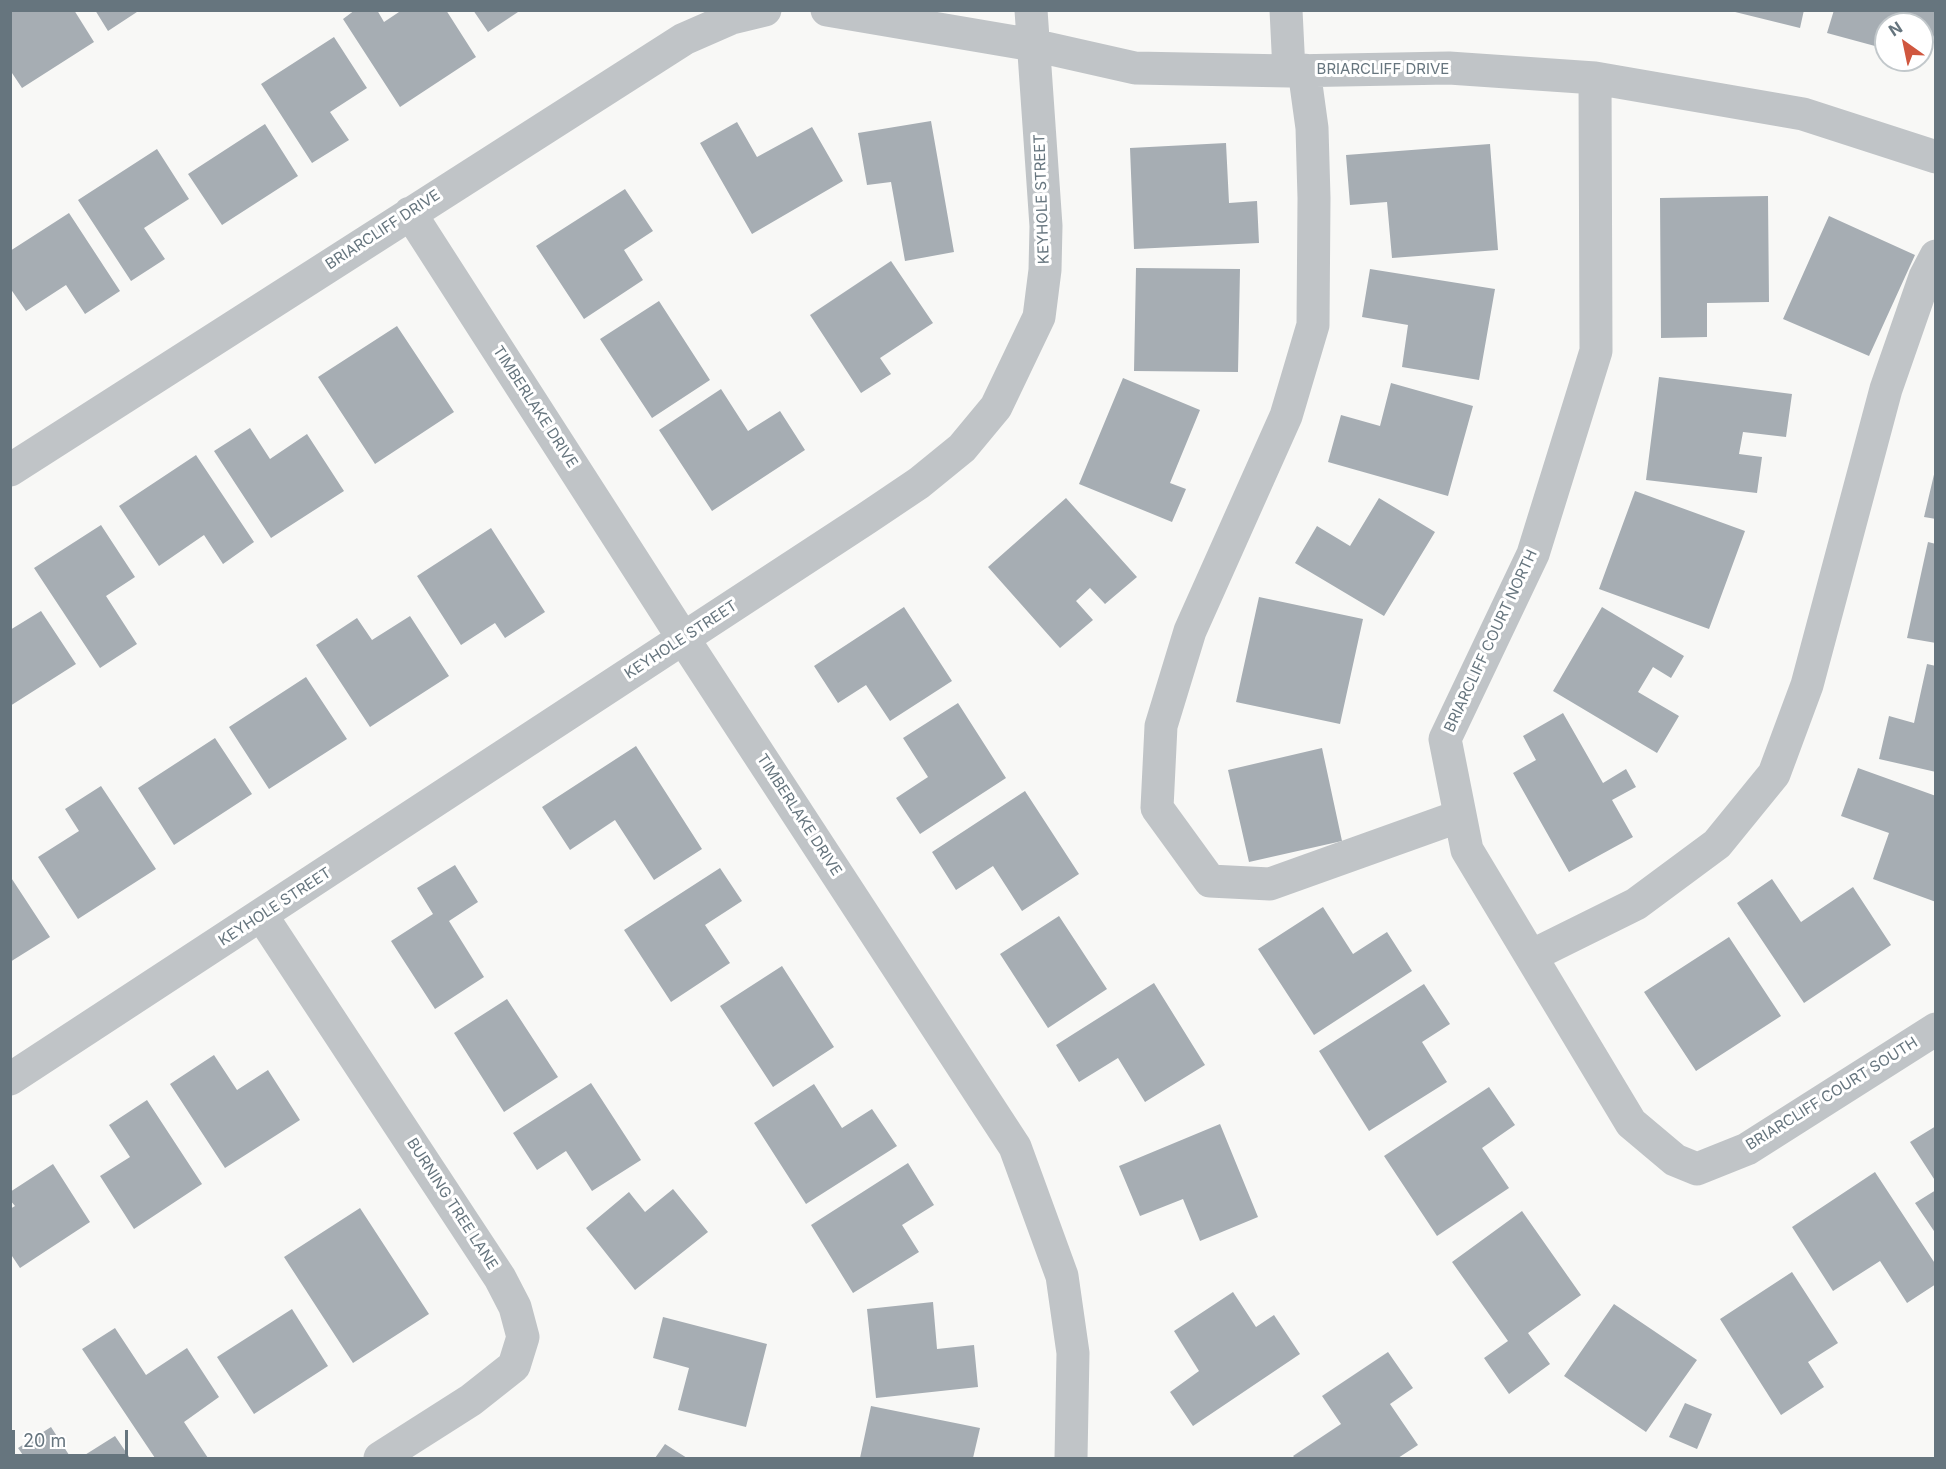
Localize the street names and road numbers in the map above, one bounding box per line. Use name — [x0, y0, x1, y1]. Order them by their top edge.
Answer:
street label: BRIARCLIFF DRIVE — [1317, 60, 1449, 78]
street label: KEYHOLE STREET — [1031, 134, 1053, 264]
street label: BRIARCLIFF DRIVE — [322, 186, 444, 274]
street label: TIMBERLAKE DRIVE — [489, 343, 581, 471]
street label: BRIARCLIFF COURT NORTH — [1441, 547, 1541, 735]
street label: KEYHOLE STREET — [621, 597, 741, 683]
street label: TIMBERLAKE DRIVE — [753, 751, 845, 879]
street label: KEYHOLE STREET — [215, 864, 335, 950]
street label: BRIARCLIFF COURT SOUTH — [1743, 1034, 1921, 1154]
street label: BURNING TREE LANE — [403, 1135, 501, 1273]

